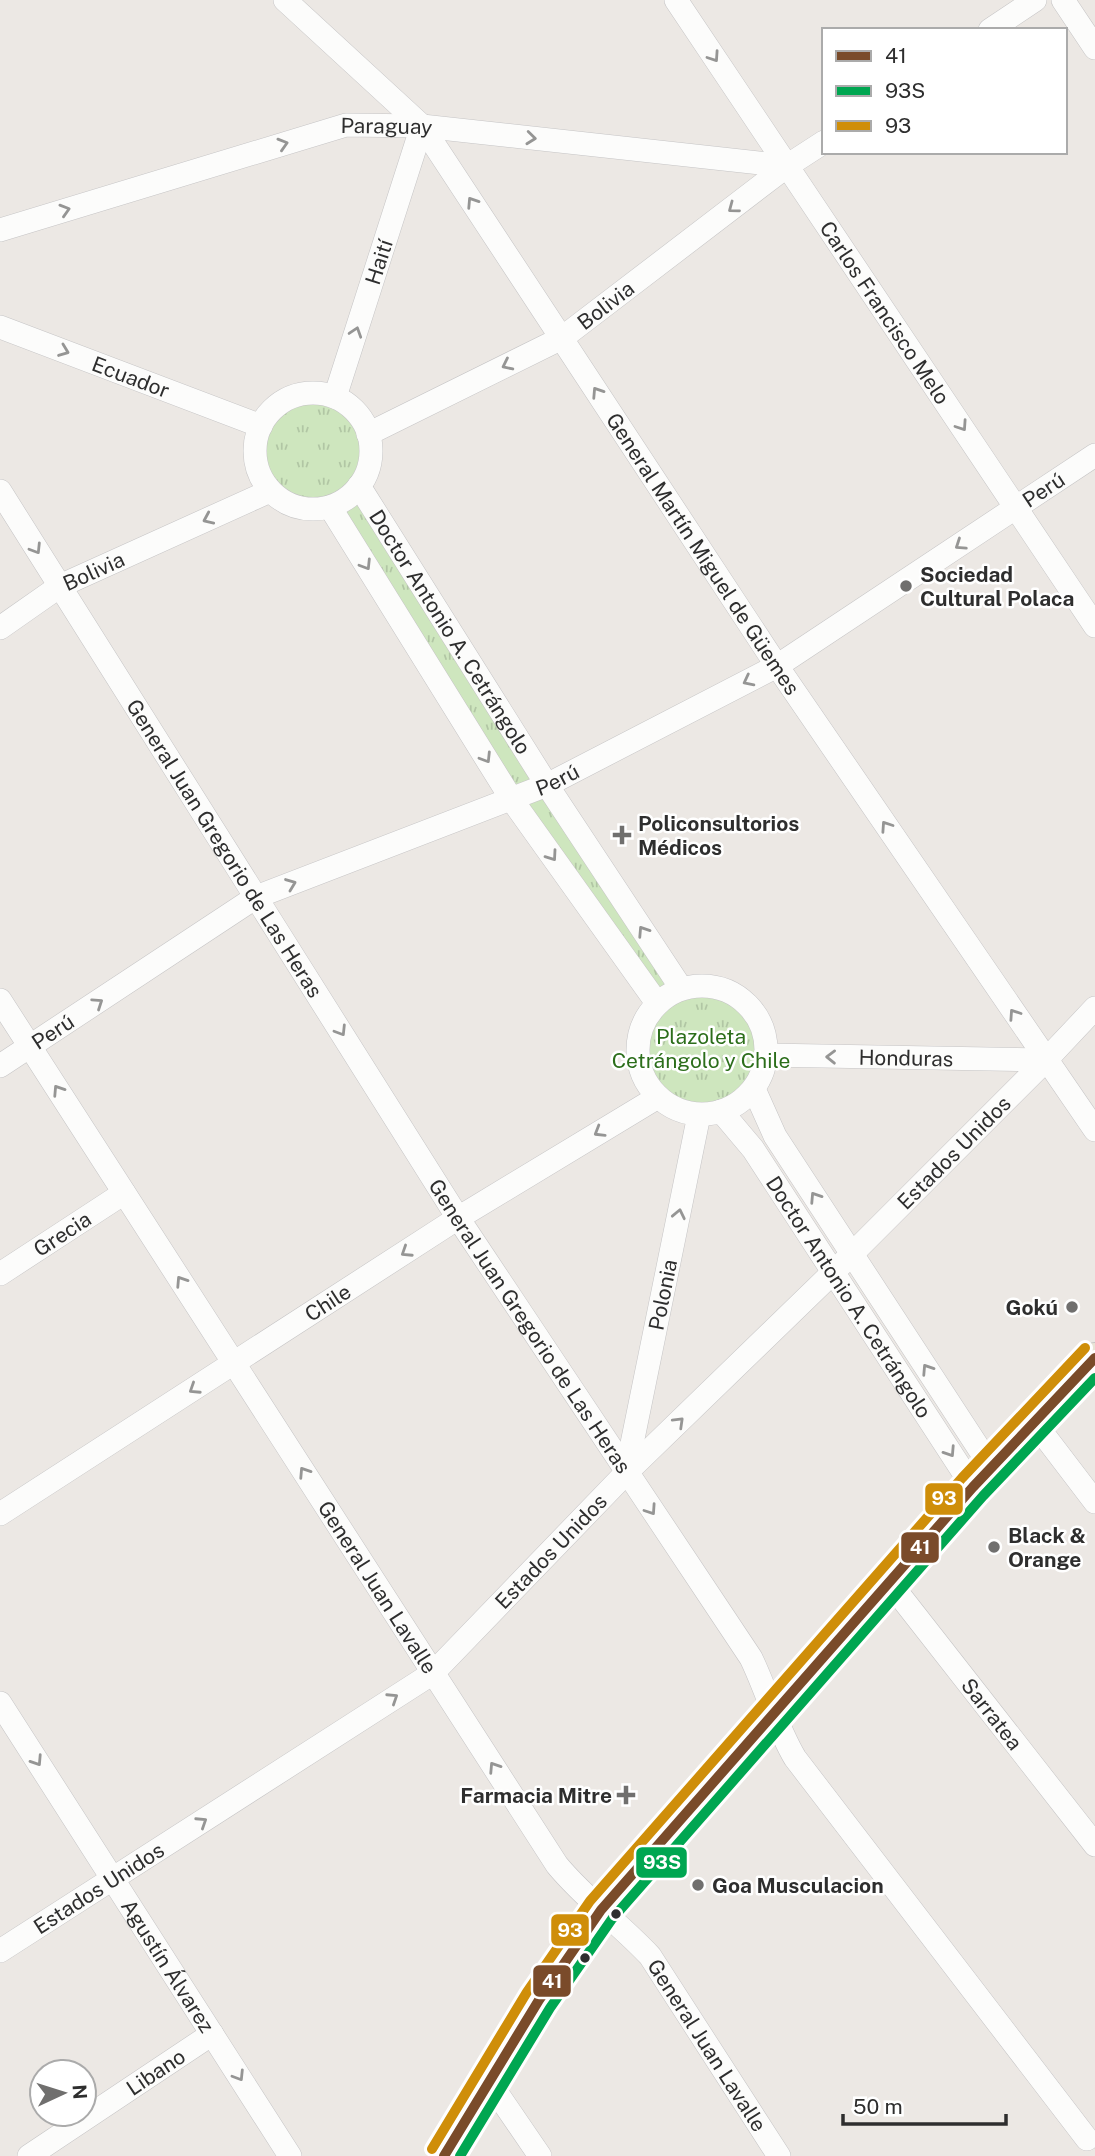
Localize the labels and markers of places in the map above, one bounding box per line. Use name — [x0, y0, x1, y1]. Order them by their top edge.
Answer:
place label: Sociedad Cultural Polaca — [920, 562, 1074, 611]
marker: Sociedad Cultural Polaca — [898, 578, 914, 594]
place label: Policonsultorios Médicos — [638, 811, 799, 860]
marker: Policonsultorios Médicos — [612, 825, 632, 845]
place label: Gokú — [1005, 1295, 1058, 1320]
marker: Gokú — [1064, 1299, 1080, 1315]
place label: Black & Orange — [1008, 1523, 1086, 1572]
marker: Black & Orange — [986, 1539, 1002, 1555]
place label: Farmacia Mitre — [460, 1783, 612, 1808]
marker: Farmacia Mitre — [618, 1787, 634, 1803]
place label: Goa Musculacion — [712, 1873, 884, 1898]
marker: Goa Musculacion — [690, 1877, 706, 1893]
unlabelled marker — [609, 1907, 623, 1921]
unlabelled marker — [578, 1951, 592, 1965]

